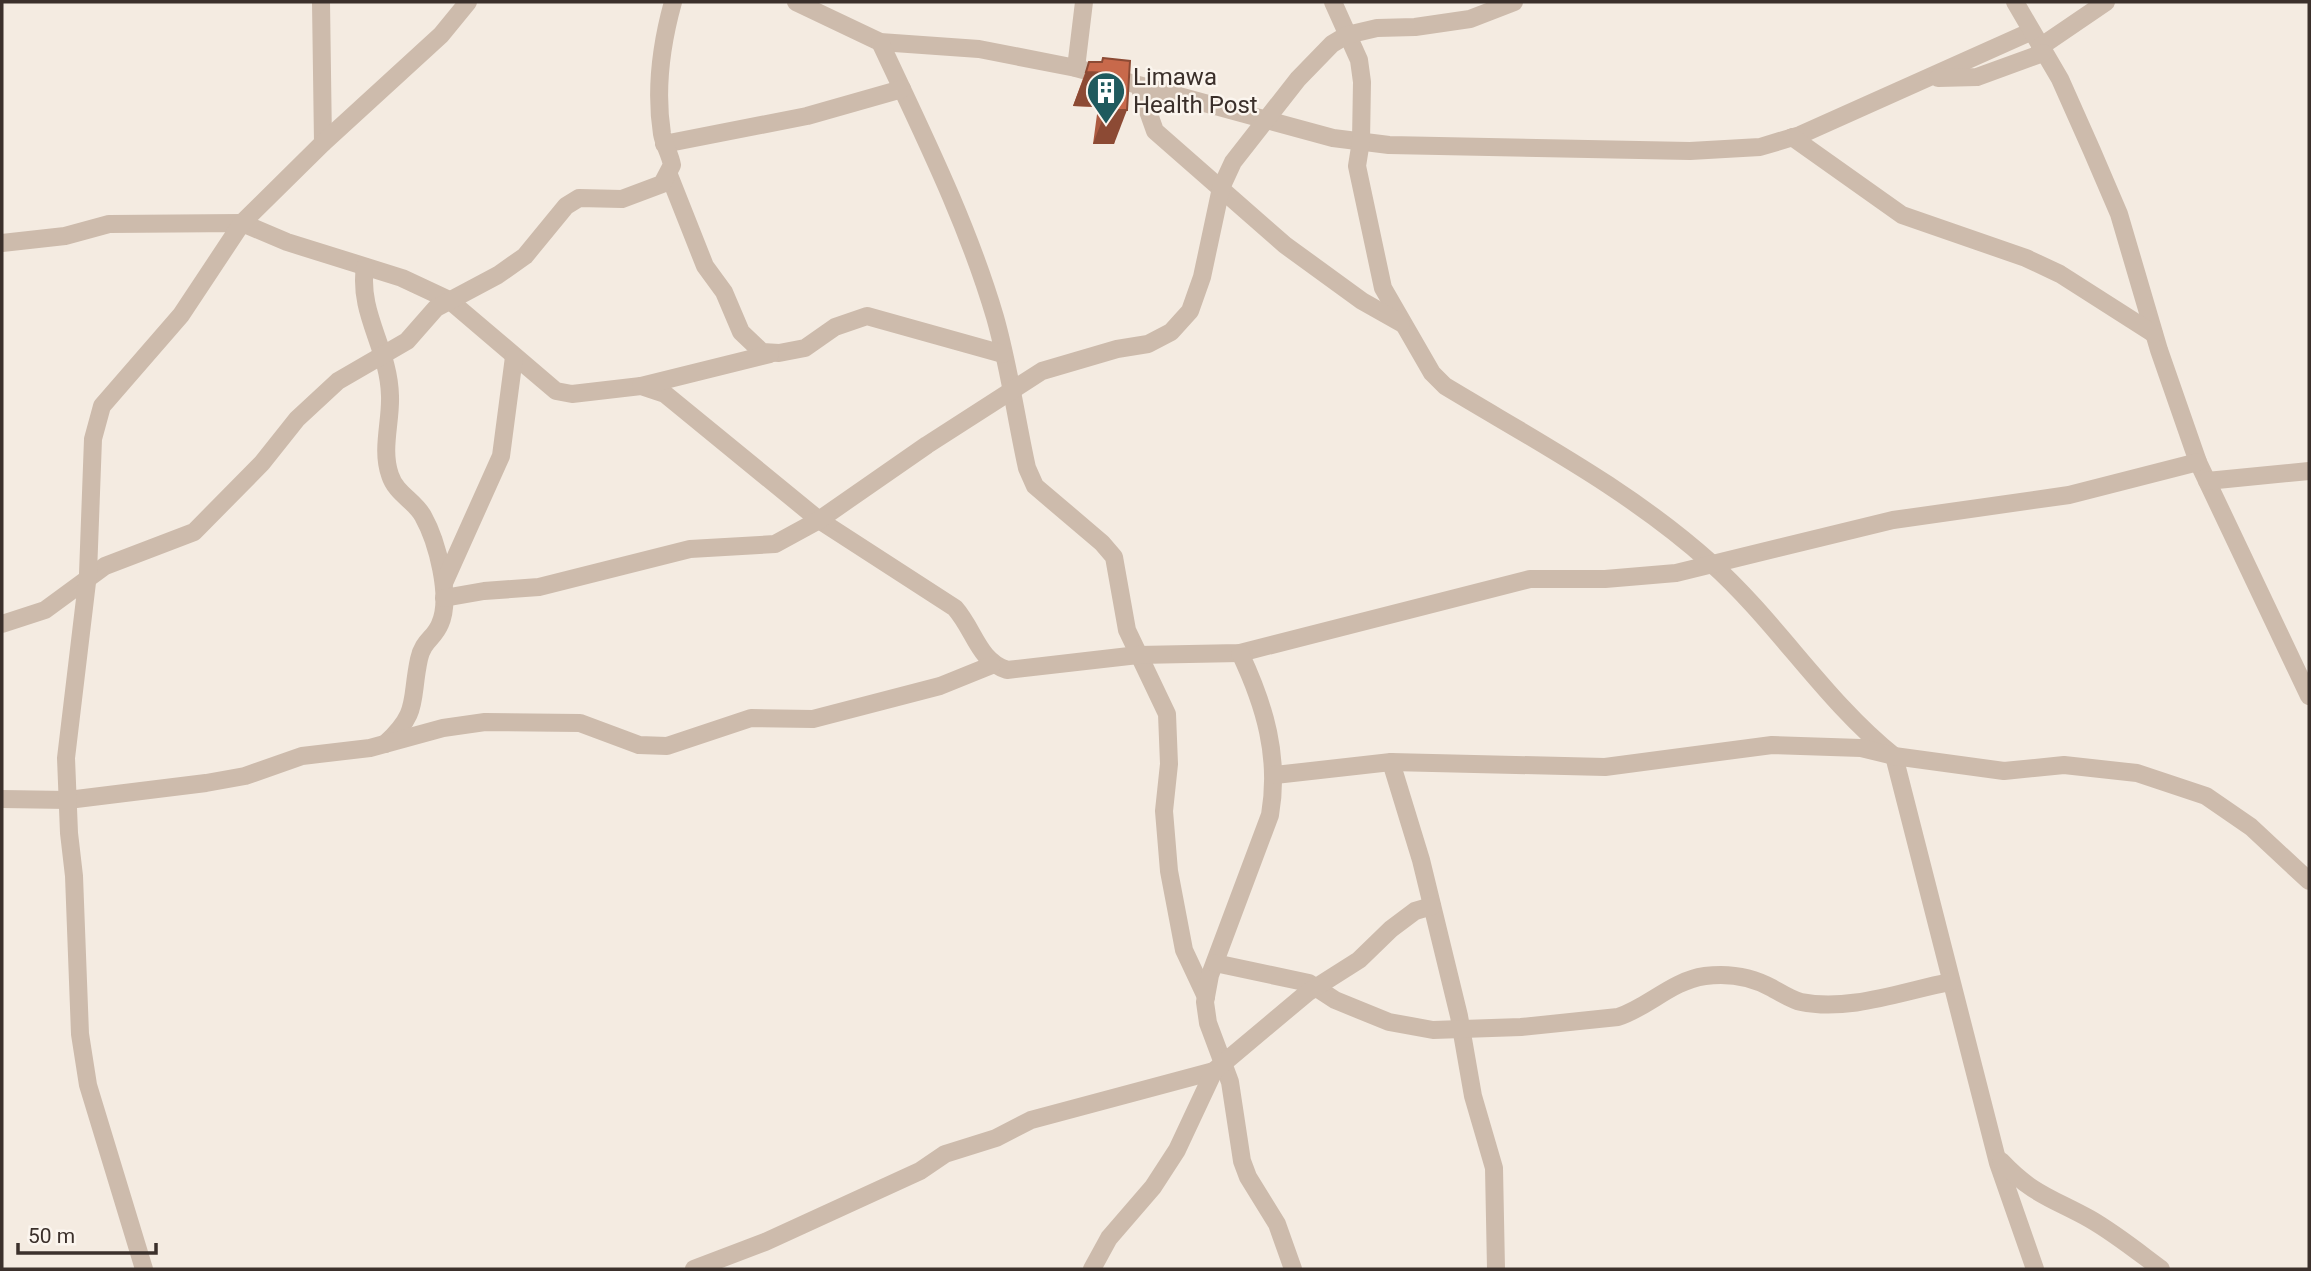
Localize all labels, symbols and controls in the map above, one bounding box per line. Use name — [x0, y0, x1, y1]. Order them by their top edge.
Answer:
place label: Limawa Health Post — [1133, 63, 1258, 119]
building icon: Limawa Health Post — [1085, 70, 1127, 125]
scale bar — [18, 1212, 156, 1256]
text: 50 m — [28, 1224, 75, 1248]

